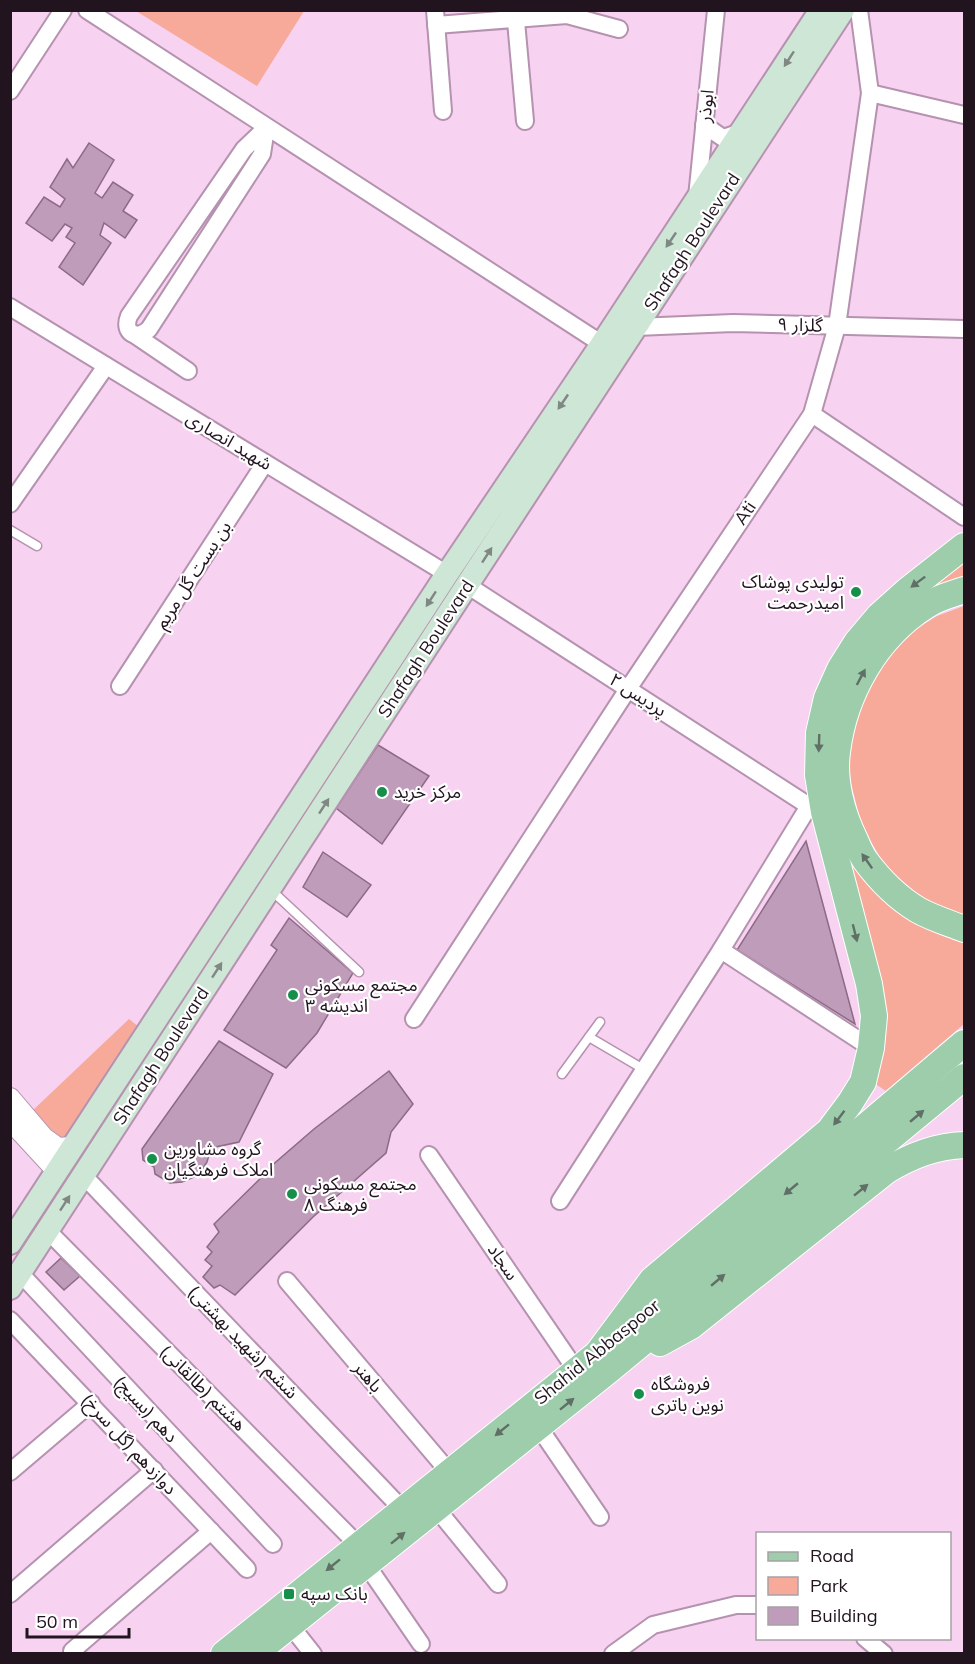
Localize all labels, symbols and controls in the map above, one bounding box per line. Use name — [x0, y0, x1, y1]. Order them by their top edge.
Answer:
one-way arrow — [784, 51, 795, 68]
street label: ابوذر — [692, 88, 719, 124]
street label: Shafagh Boulevard — [638, 168, 745, 315]
one-way arrow — [666, 232, 677, 248]
street label: گلزار ۹ — [777, 312, 824, 337]
one-way arrow — [557, 394, 569, 410]
street label: شهید انصاری — [182, 406, 276, 475]
street label: Ati — [728, 497, 761, 529]
street label: بن بست گل مریم — [149, 516, 238, 634]
one-way arrow — [481, 547, 493, 563]
place label: تولیدی پوشاک امیدرحمت — [742, 570, 844, 614]
street label: Shafagh Boulevard — [372, 575, 479, 722]
one-way arrow — [910, 576, 926, 588]
marker: تولیدی پوشاک امیدرحمت — [849, 585, 863, 599]
one-way arrow — [425, 591, 436, 607]
street label: پردیس ۲ — [605, 668, 671, 722]
one-way arrow — [856, 668, 866, 685]
one-way arrow — [814, 733, 823, 752]
place label: مرکز خرید — [394, 780, 461, 803]
marker: مرکز خرید — [375, 785, 389, 799]
one-way arrow — [318, 798, 329, 814]
one-way arrow — [861, 854, 873, 870]
one-way arrow — [851, 924, 861, 942]
one-way arrow — [211, 962, 223, 978]
place label: مجتمع مسکونی اندیشه ۳ — [305, 973, 418, 1017]
street label: Shafagh Boulevard — [107, 982, 214, 1129]
marker: مجتمع مسکونی اندیشه ۳ — [286, 988, 300, 1002]
one-way arrow — [833, 1109, 845, 1125]
one-way arrow — [909, 1110, 924, 1123]
place label: گروه مشاورین املاک فرهنگیان — [164, 1137, 273, 1181]
marker: گروه مشاورین املاک فرهنگیان — [145, 1152, 159, 1166]
place label: مجتمع مسکونی فرهنگ ۸ — [304, 1172, 417, 1216]
one-way arrow — [783, 1183, 799, 1196]
one-way arrow — [853, 1184, 869, 1197]
marker: مجتمع مسکونی فرهنگ ۸ — [285, 1187, 299, 1201]
one-way arrow — [59, 1195, 70, 1211]
street label: سجاد — [483, 1239, 524, 1284]
one-way arrow — [710, 1274, 725, 1287]
street label: ششم (شهید بهشتی) — [182, 1280, 303, 1405]
street label: Shahid Abbaspoor — [529, 1294, 665, 1409]
street label: هشتم (طالقانی) — [154, 1340, 251, 1437]
street label: باهنر — [348, 1356, 388, 1397]
street label: دهم (بسیج) — [108, 1370, 183, 1448]
place label: فروشگاه نوین باتری — [651, 1372, 724, 1416]
marker: فروشگاه نوین باتری — [632, 1387, 646, 1401]
street label: دوازدهم (گل سرخ) — [75, 1388, 182, 1500]
one-way arrow — [559, 1397, 575, 1410]
one-way arrow — [494, 1423, 509, 1435]
one-way arrow — [390, 1532, 406, 1545]
legend — [756, 1532, 951, 1640]
text: Road — [810, 1544, 854, 1567]
one-way arrow — [325, 1559, 341, 1572]
text: Park — [810, 1574, 849, 1597]
place label: بانک سپه — [301, 1582, 368, 1605]
marker: بانک سپه — [282, 1587, 296, 1601]
scale bar — [27, 1601, 129, 1639]
text: Building — [810, 1604, 878, 1627]
text: 50 m — [36, 1610, 78, 1633]

